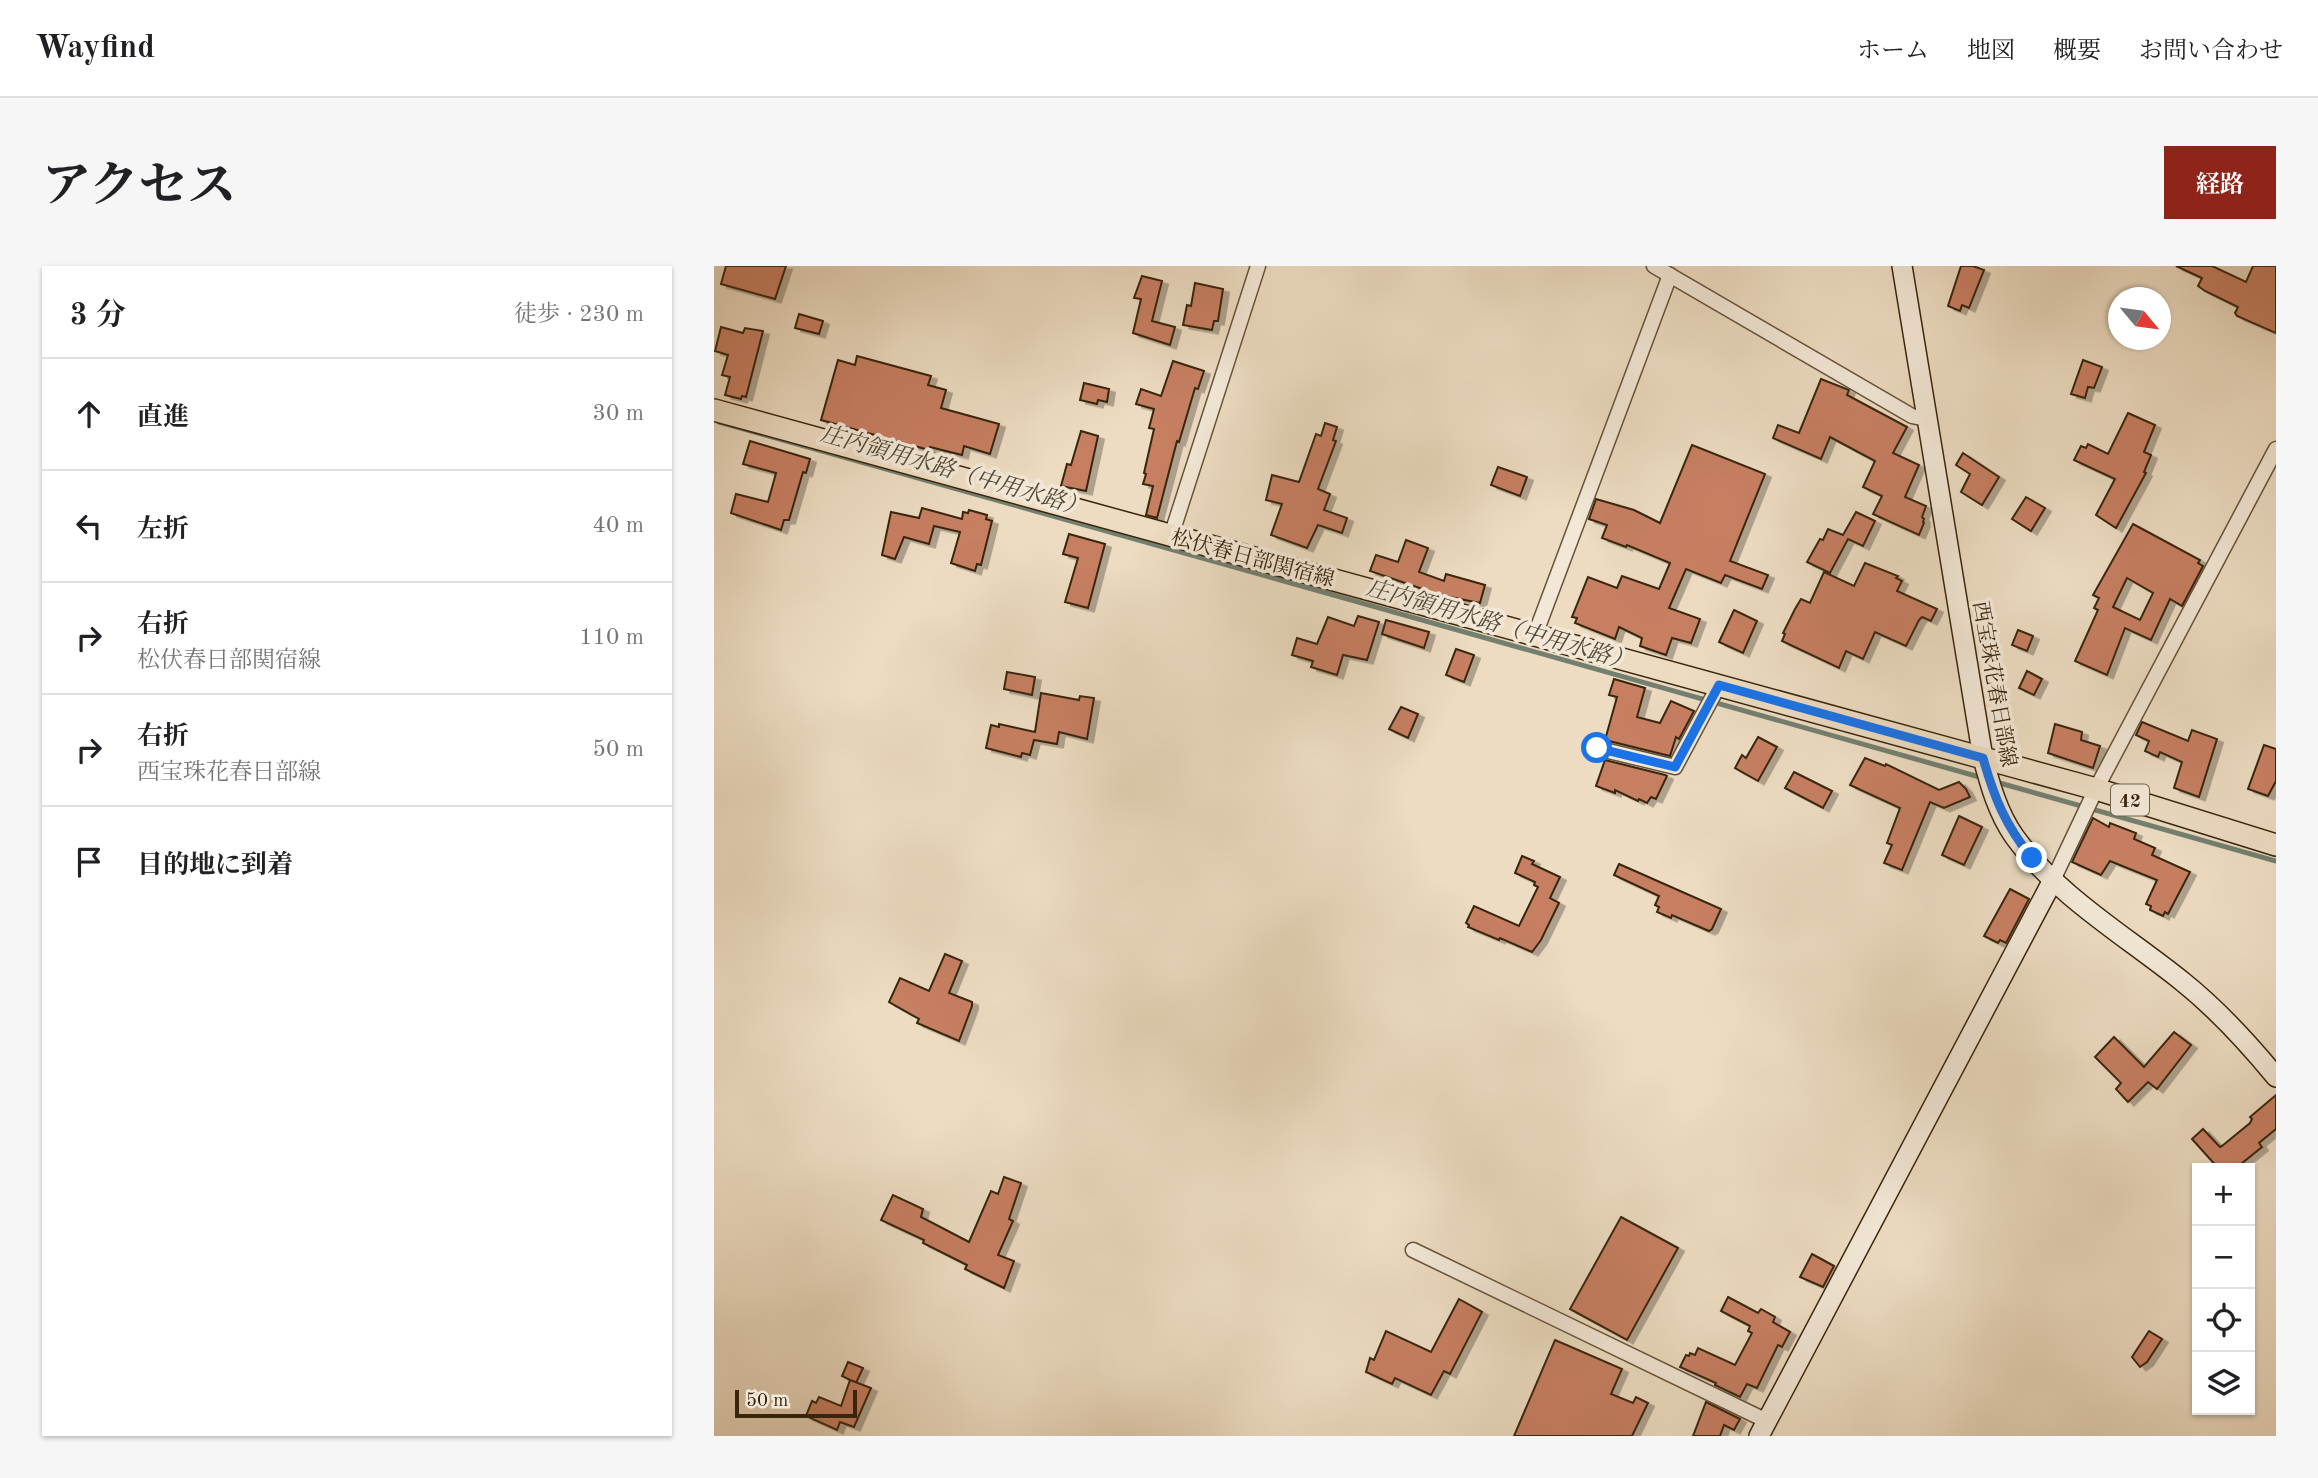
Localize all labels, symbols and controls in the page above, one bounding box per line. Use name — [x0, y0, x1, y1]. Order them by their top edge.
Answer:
text: Wayfind — [35, 32, 155, 65]
text: ホーム — [1857, 40, 1929, 64]
text: 地図 — [1967, 40, 2015, 64]
text: 概要 — [2053, 40, 2101, 64]
text: お問い合わせ — [2139, 40, 2283, 64]
button: 経路 — [2164, 146, 2276, 219]
text: アクセス — [42, 164, 237, 213]
north arrow — [2108, 287, 2171, 350]
text: 3 分 — [70, 301, 126, 331]
text: 徒歩 · 230 m — [514, 303, 644, 326]
icon: ahead — [70, 395, 108, 433]
text: 30 m — [593, 402, 644, 425]
text: 直進 — [137, 405, 189, 431]
water label: 庄内領用水路（中用水路） — [818, 420, 1090, 521]
icon: left — [70, 507, 108, 545]
text: 40 m — [593, 514, 644, 537]
text: 左折 — [137, 517, 189, 543]
street label: 松伏春日部関宿線 — [1169, 526, 1337, 591]
water label: 庄内領用水路（中用水路） — [1364, 574, 1636, 675]
street label: 西宝珠花春日部線 — [1969, 599, 2020, 769]
text: 右折 — [137, 612, 189, 638]
icon: right — [70, 619, 108, 657]
text: 110 m — [579, 626, 644, 649]
text: 松伏春日部関宿線 — [137, 649, 321, 672]
text: 右折 — [137, 724, 189, 750]
icon: right — [70, 731, 108, 769]
route start — [1581, 732, 1612, 763]
text: 50 m — [593, 738, 644, 761]
text: 西宝珠花春日部線 — [137, 761, 321, 784]
road number: 42 — [2111, 785, 2149, 816]
route end — [2016, 842, 2047, 873]
icon: arrive — [70, 843, 108, 881]
text: 目的地に到着 — [137, 853, 293, 879]
map controls — [2192, 1163, 2255, 1415]
button: + — [2192, 1163, 2255, 1226]
button: − — [2192, 1226, 2255, 1289]
button: locate — [2192, 1289, 2255, 1352]
button: layers — [2192, 1352, 2255, 1415]
scale bar — [735, 1387, 858, 1419]
text: 50 m — [746, 1392, 788, 1411]

